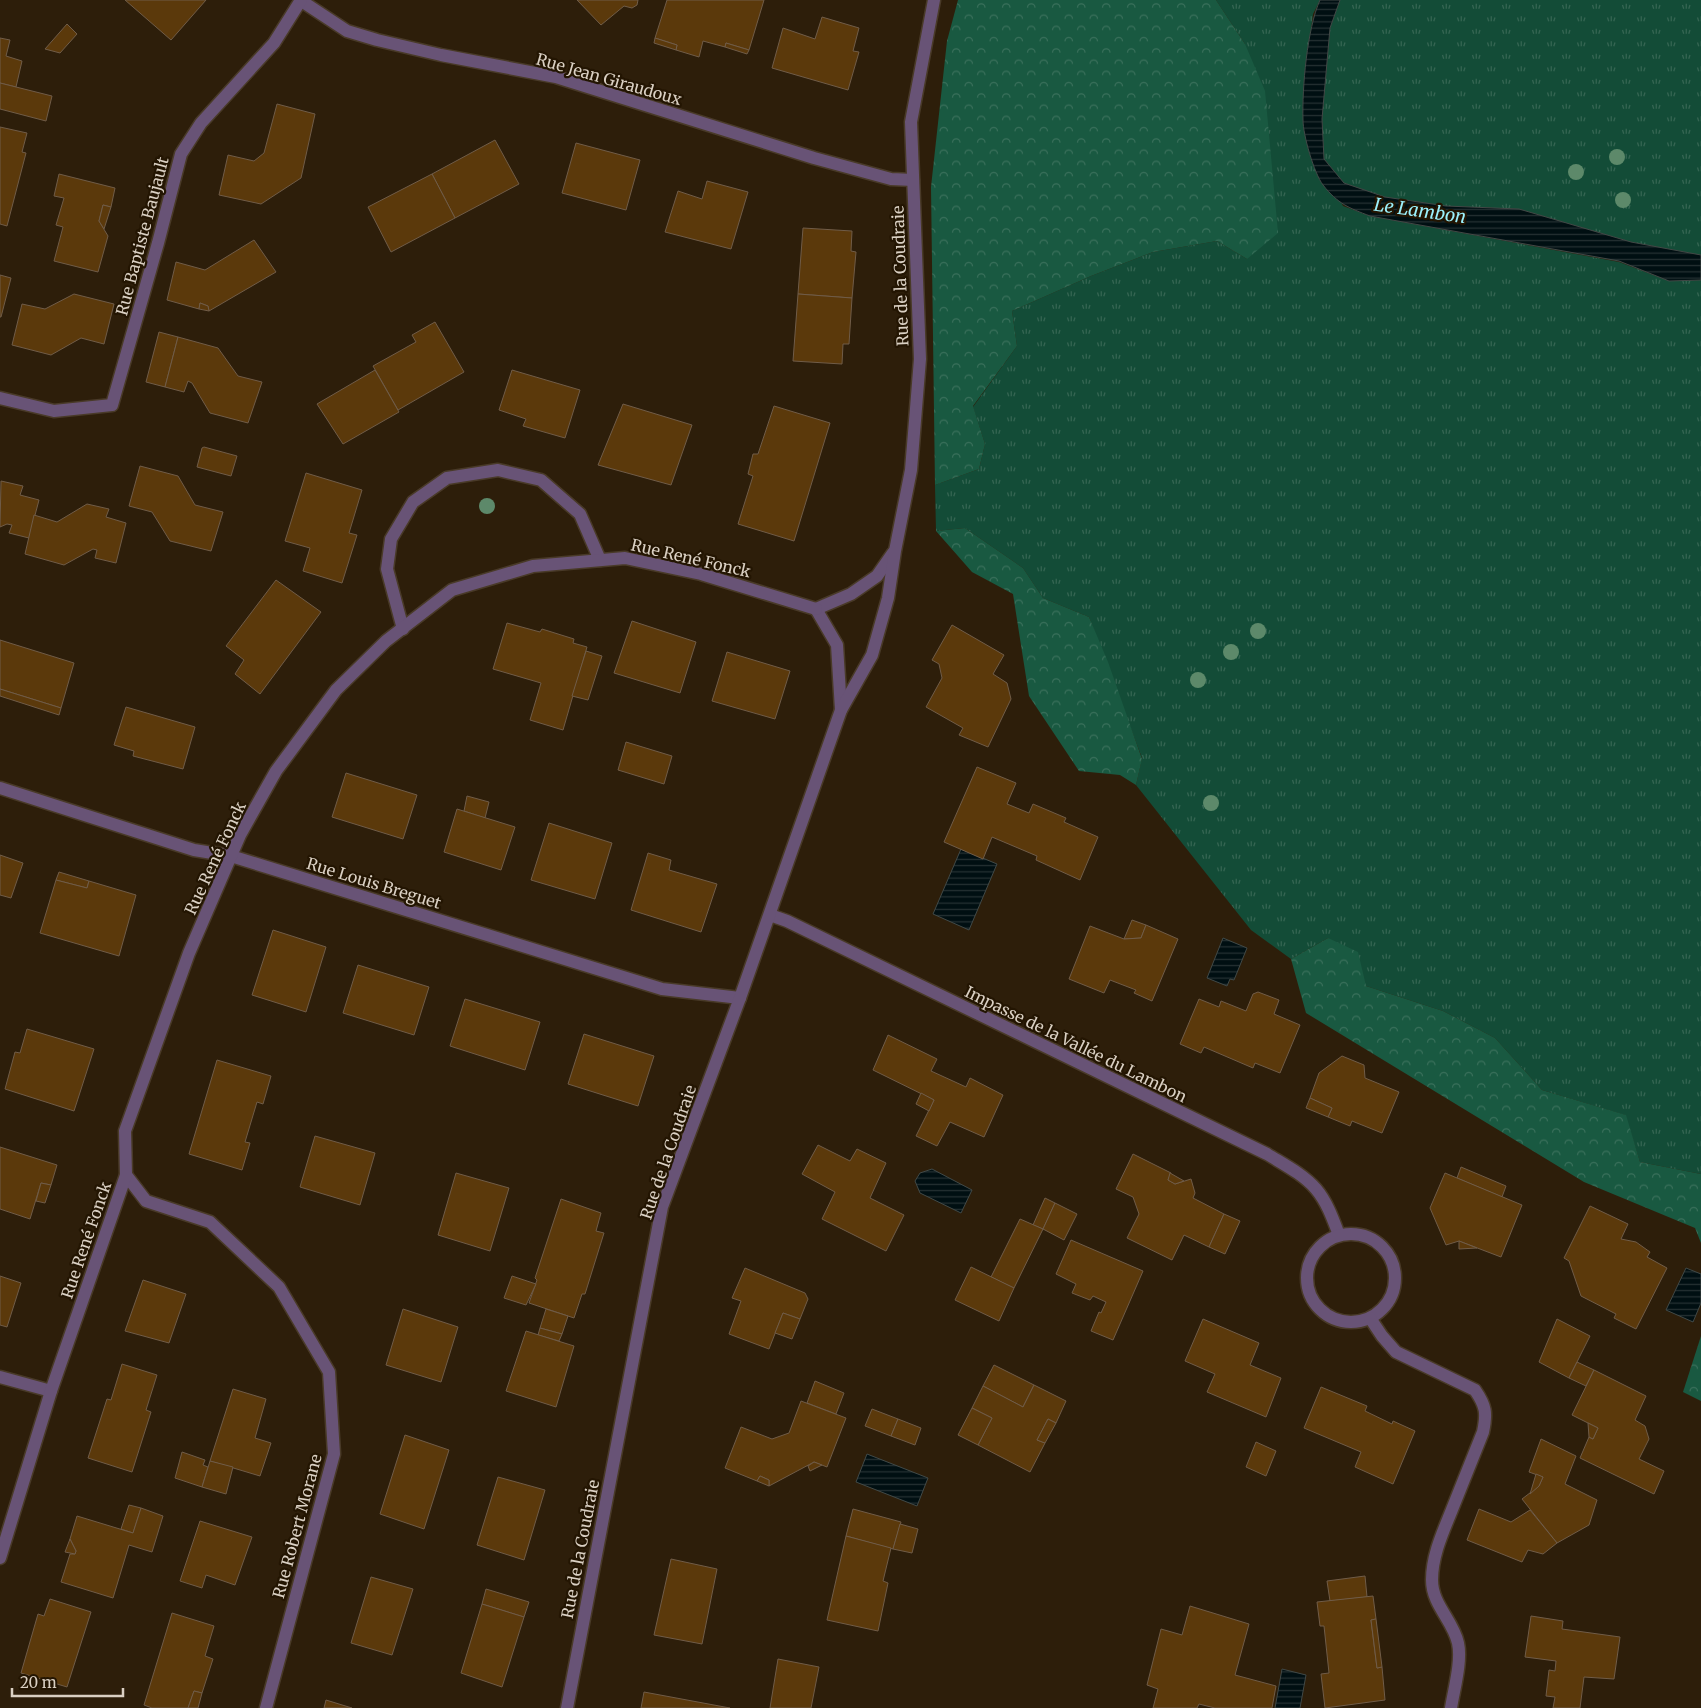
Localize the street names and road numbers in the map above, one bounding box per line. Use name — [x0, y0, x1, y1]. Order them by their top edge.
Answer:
street label: Rue Jean Giraudoux — [534, 49, 684, 109]
street label: Rue Baptiste Baujault — [111, 154, 173, 317]
street label: Rue de la Coudraie — [888, 205, 912, 347]
street label: Rue René Fonck — [629, 535, 754, 582]
street label: Rue René Fonck — [180, 798, 250, 918]
street label: Rue Louis Breguet — [304, 853, 444, 913]
street label: Impasse de la Vallée du Lambon — [962, 981, 1191, 1107]
street label: Rue de la Coudraie — [636, 1082, 700, 1222]
street label: Rue René Fonck — [57, 1178, 116, 1301]
street label: Rue Robert Morane — [268, 1452, 326, 1600]
street label: Rue de la Coudraie — [557, 1478, 603, 1620]

